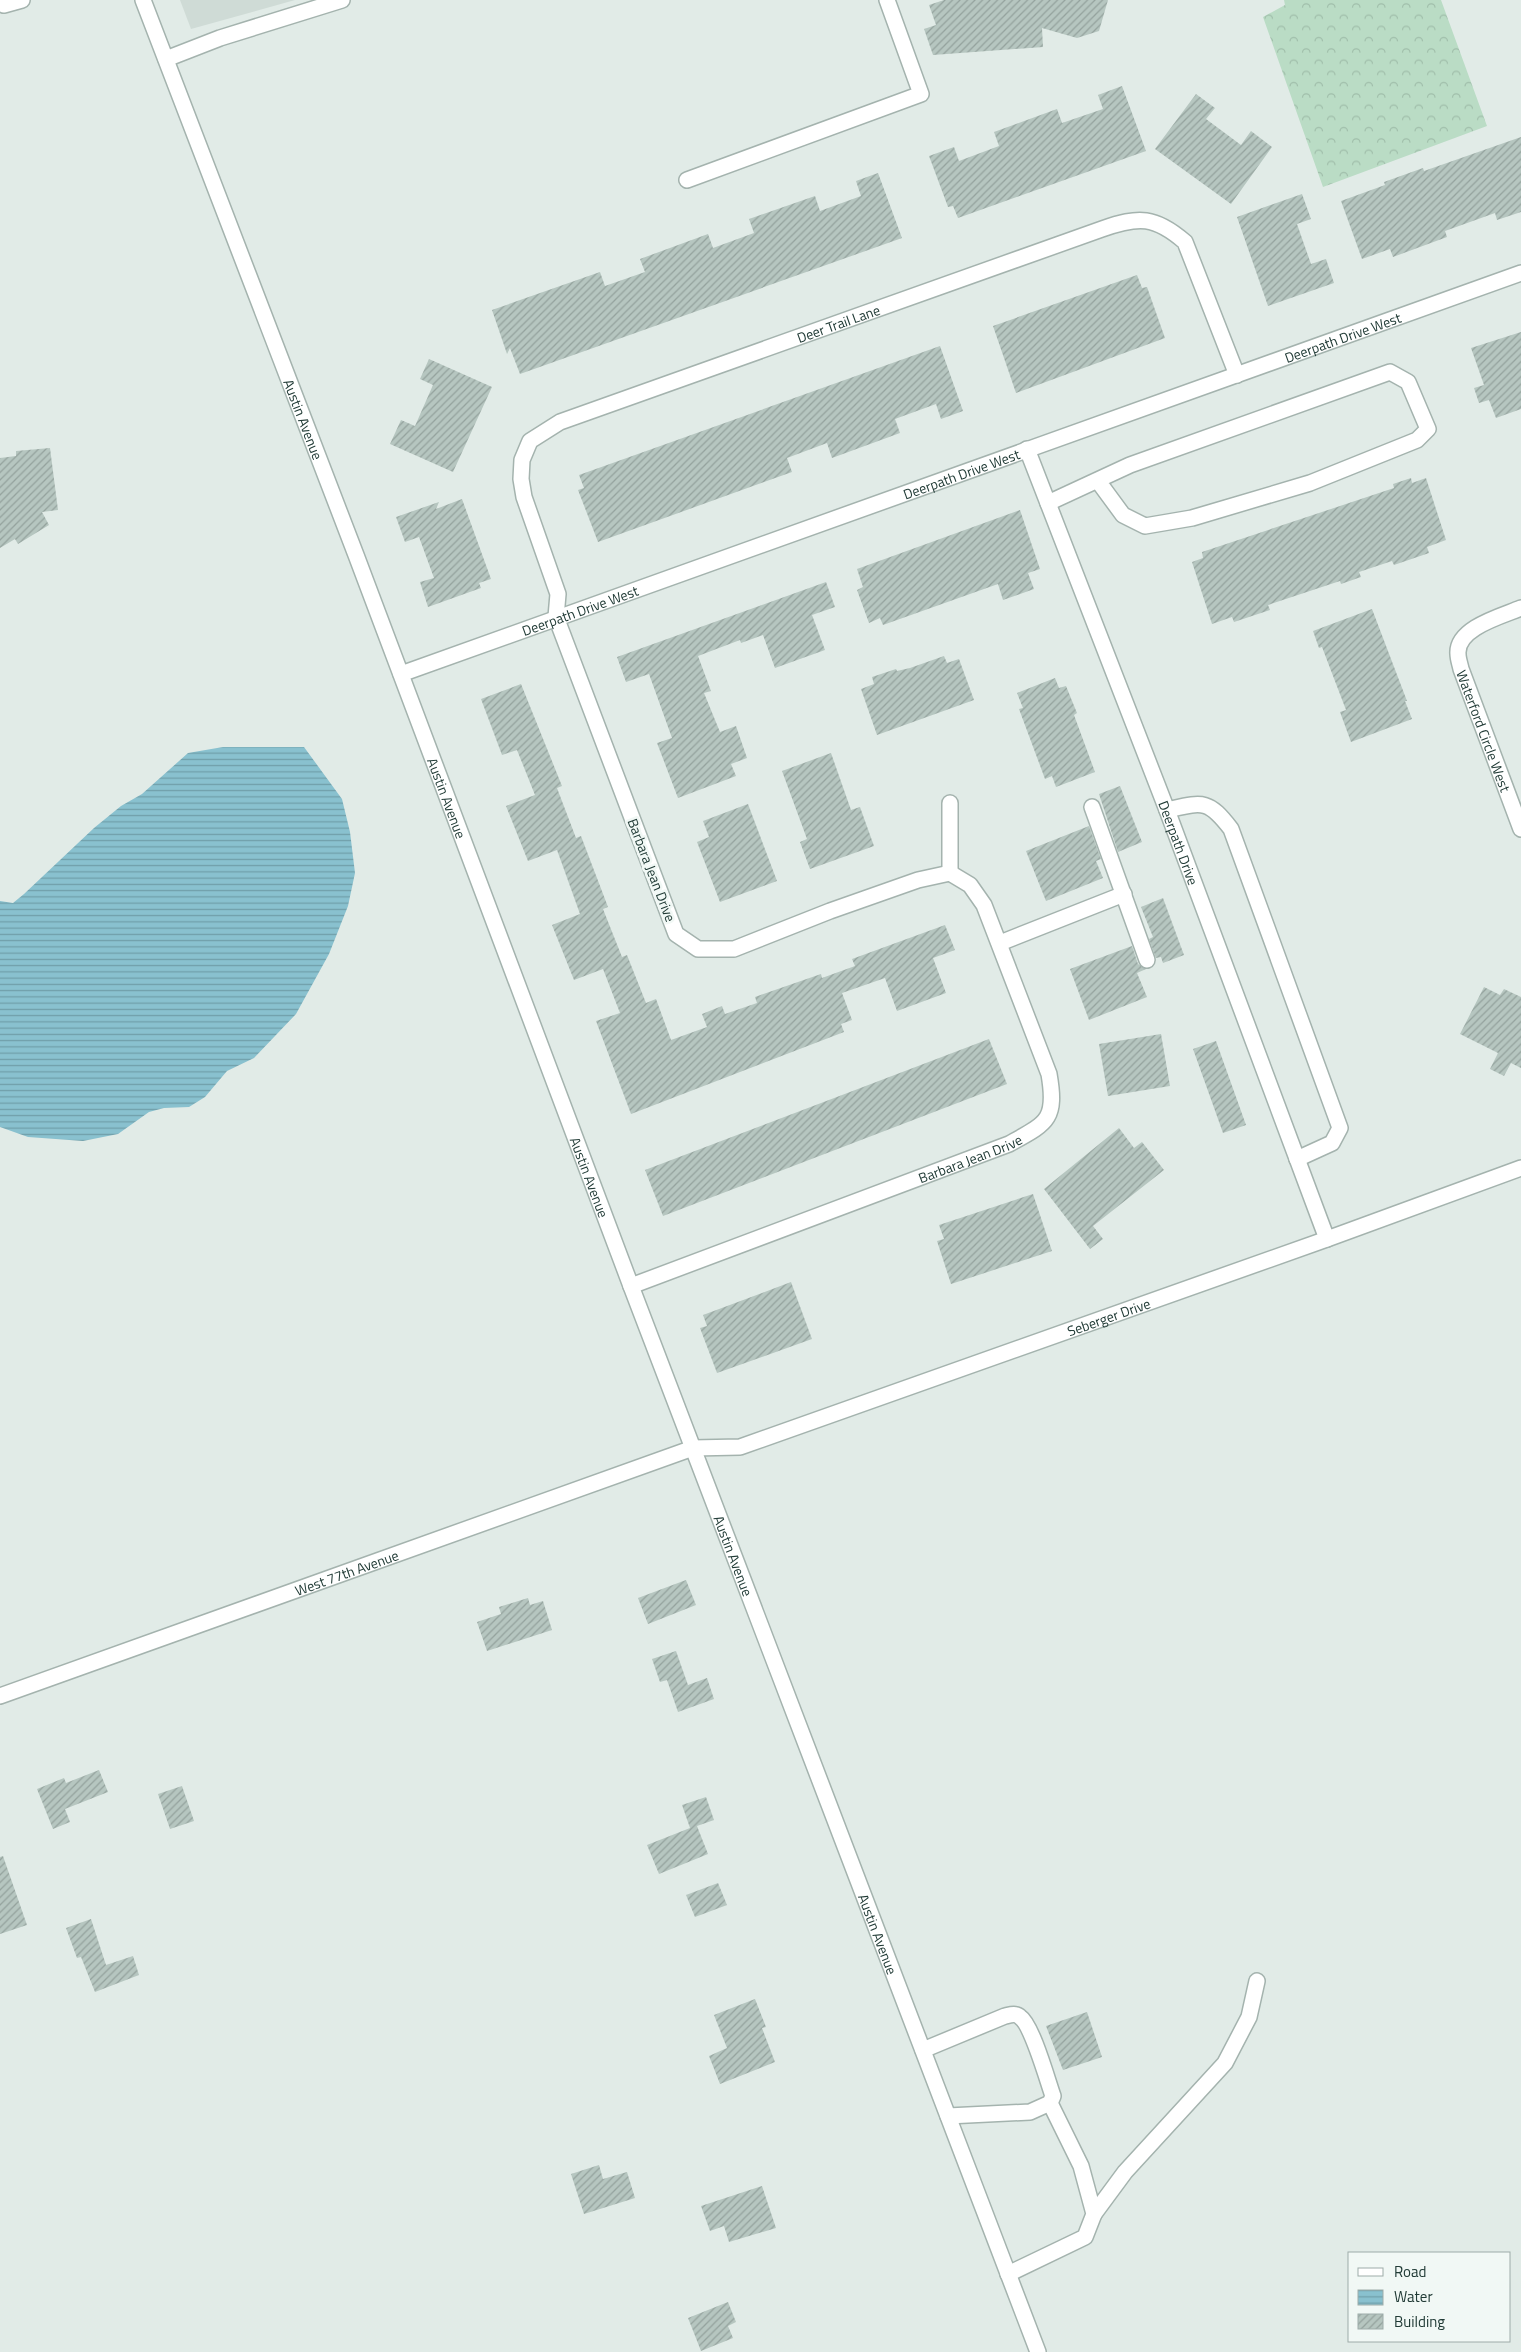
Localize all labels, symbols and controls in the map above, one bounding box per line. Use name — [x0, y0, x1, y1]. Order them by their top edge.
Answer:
street label: Deer Trail Lane — [794, 299, 883, 347]
street label: Deerpath Drive West — [1281, 306, 1404, 367]
street label: Austin Avenue — [279, 376, 329, 463]
street label: Deerpath Drive West — [900, 443, 1022, 504]
street label: Deerpath Drive West — [519, 579, 641, 640]
street label: Waterford Circle West — [1452, 667, 1517, 795]
street label: Austin Avenue — [423, 755, 472, 841]
street label: Deerpath Drive — [1154, 797, 1204, 888]
street label: Barbara Jean Drive — [623, 815, 681, 925]
street label: Barbara Jean Drive — [915, 1128, 1026, 1188]
street label: Austin Avenue — [565, 1134, 615, 1220]
street label: Seberger Drive — [1064, 1292, 1153, 1341]
street label: Austin Avenue — [709, 1512, 759, 1599]
street label: West 77th Avenue — [292, 1544, 401, 1600]
street label: Austin Avenue — [853, 1891, 903, 1977]
legend — [1348, 2252, 1511, 2342]
text: Road — [1394, 2260, 1426, 2283]
text: Water — [1394, 2285, 1433, 2308]
text: Building — [1394, 2310, 1445, 2333]

